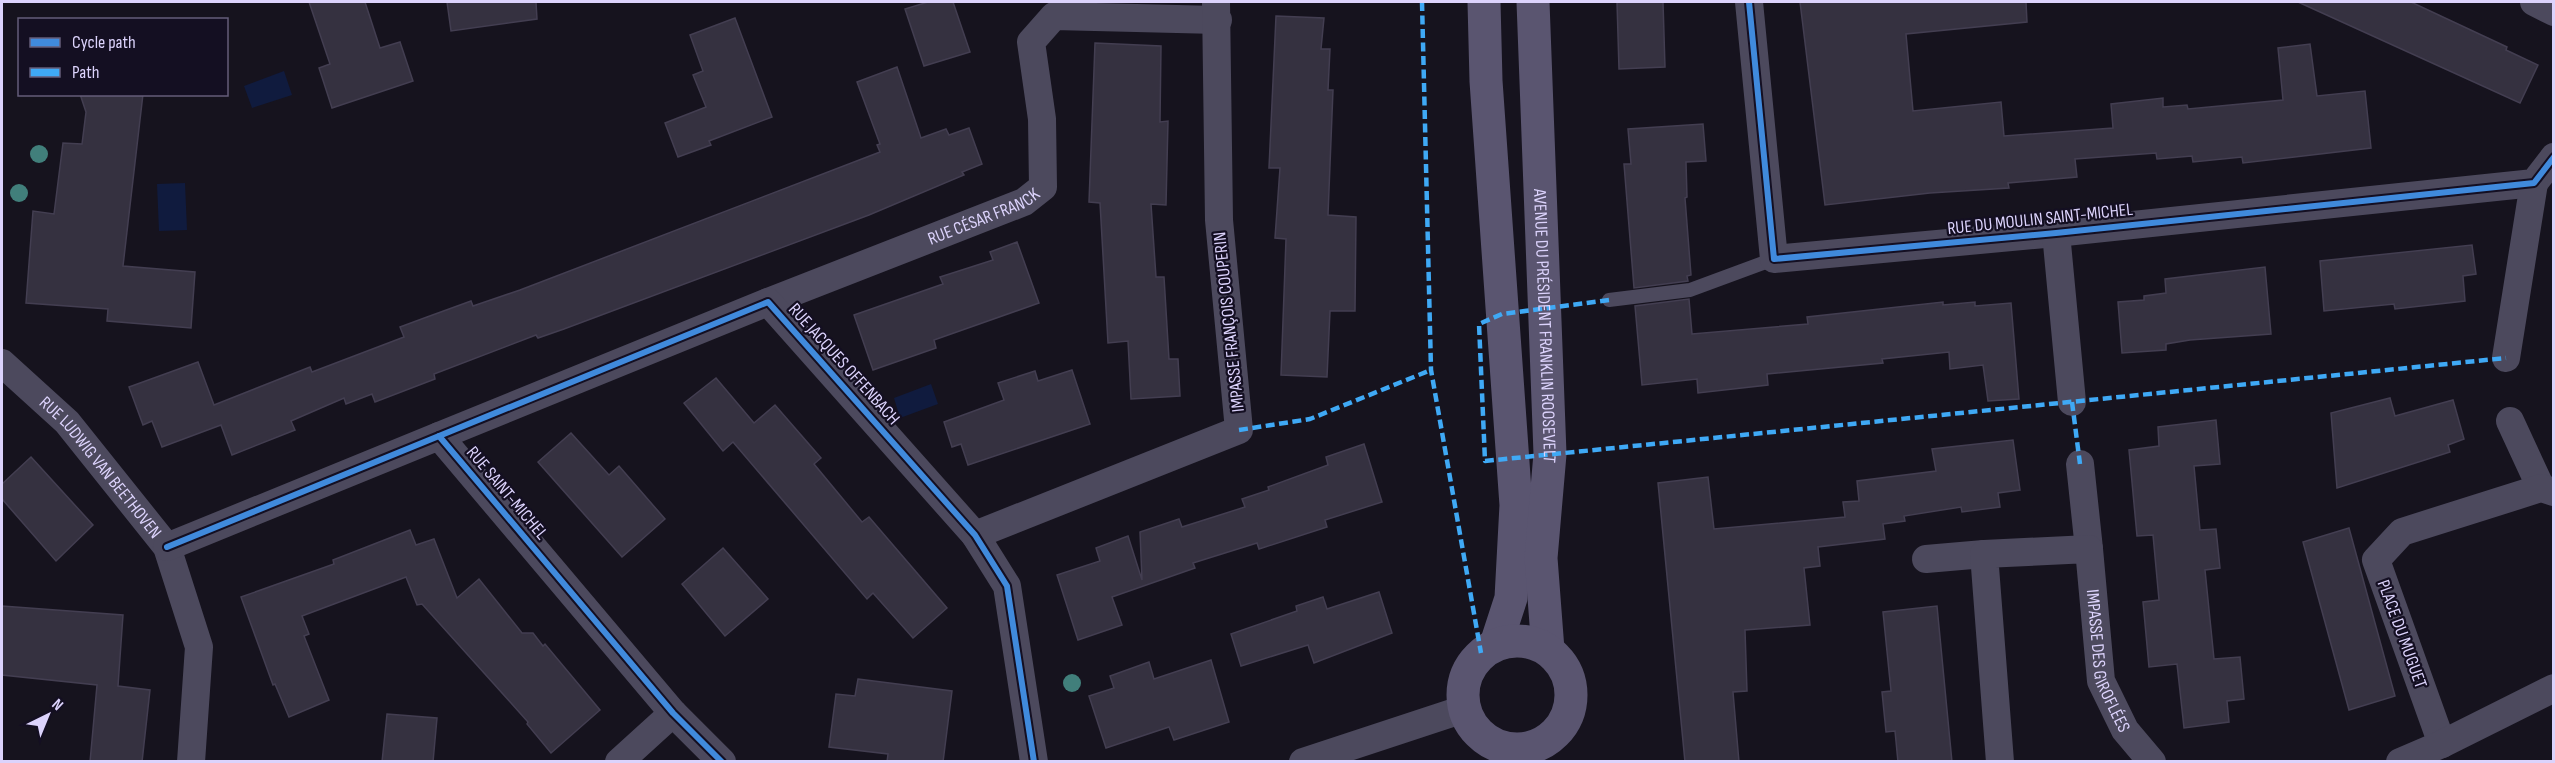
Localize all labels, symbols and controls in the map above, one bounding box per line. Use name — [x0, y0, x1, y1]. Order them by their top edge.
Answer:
legend — [18, 18, 228, 96]
text: Cycle path — [72, 32, 136, 53]
text: Path — [72, 62, 100, 83]
street label: RUE CÉSAR FRANCK — [925, 183, 1044, 249]
street label: AVENUE DU PRÉSIDENT FRANKLIN ROOSEVELT — [1529, 187, 1561, 464]
street label: RUE DU MOULIN SAINT-MICHEL — [1946, 199, 2134, 239]
street label: IMPASSE FRANÇOIS COUPERIN — [1209, 231, 1249, 413]
street label: RUE JACQUES OFFENBACH — [784, 299, 904, 429]
street label: RUE LUDWIG VAN BEETHOVEN — [35, 392, 166, 542]
street label: RUE SAINT-MICHEL — [462, 442, 552, 544]
street label: PLACE DU MUGUET — [2373, 577, 2431, 691]
street label: IMPASSE DES GIROFLÉES — [2082, 588, 2135, 736]
north arrow — [18, 685, 78, 745]
text: N — [48, 695, 67, 715]

